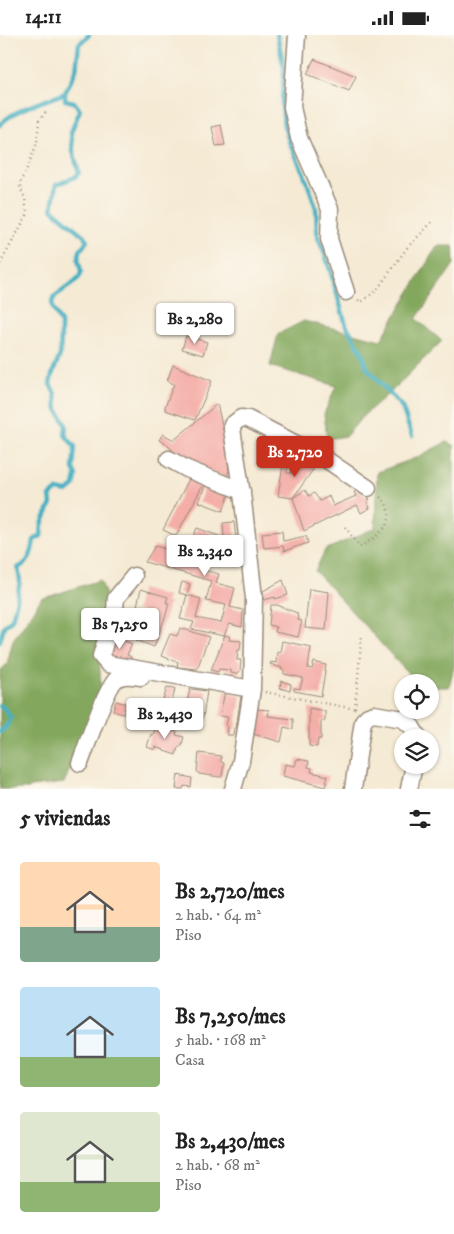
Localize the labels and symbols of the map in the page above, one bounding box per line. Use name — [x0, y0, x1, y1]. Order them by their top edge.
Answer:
pin: Bs 2,280 — [143, 303, 247, 345]
pin: Bs 2,720 — [243, 435, 347, 478]
pin: Bs 2,340 — [153, 535, 257, 577]
pin: Bs 7,250 — [68, 607, 172, 650]
pin: Bs 2,430 — [113, 697, 217, 740]

